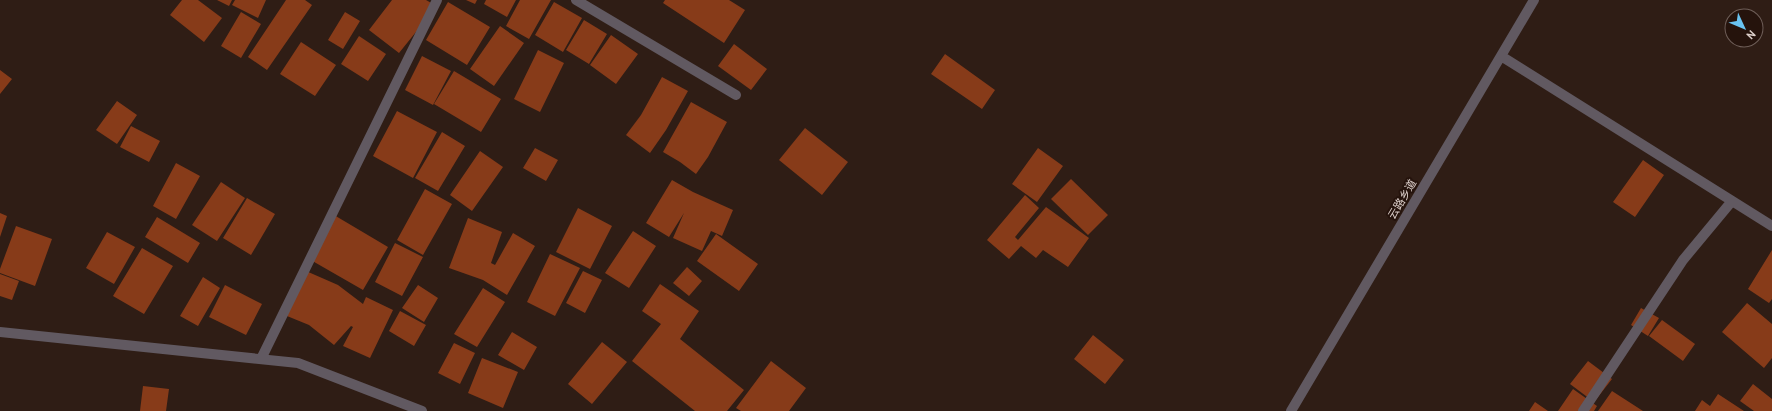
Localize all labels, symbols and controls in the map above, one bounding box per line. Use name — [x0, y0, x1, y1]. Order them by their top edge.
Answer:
north arrow — [1724, 8, 1764, 48]
text: N — [1744, 27, 1759, 42]
street label: 云路乡道 — [1385, 177, 1419, 221]

